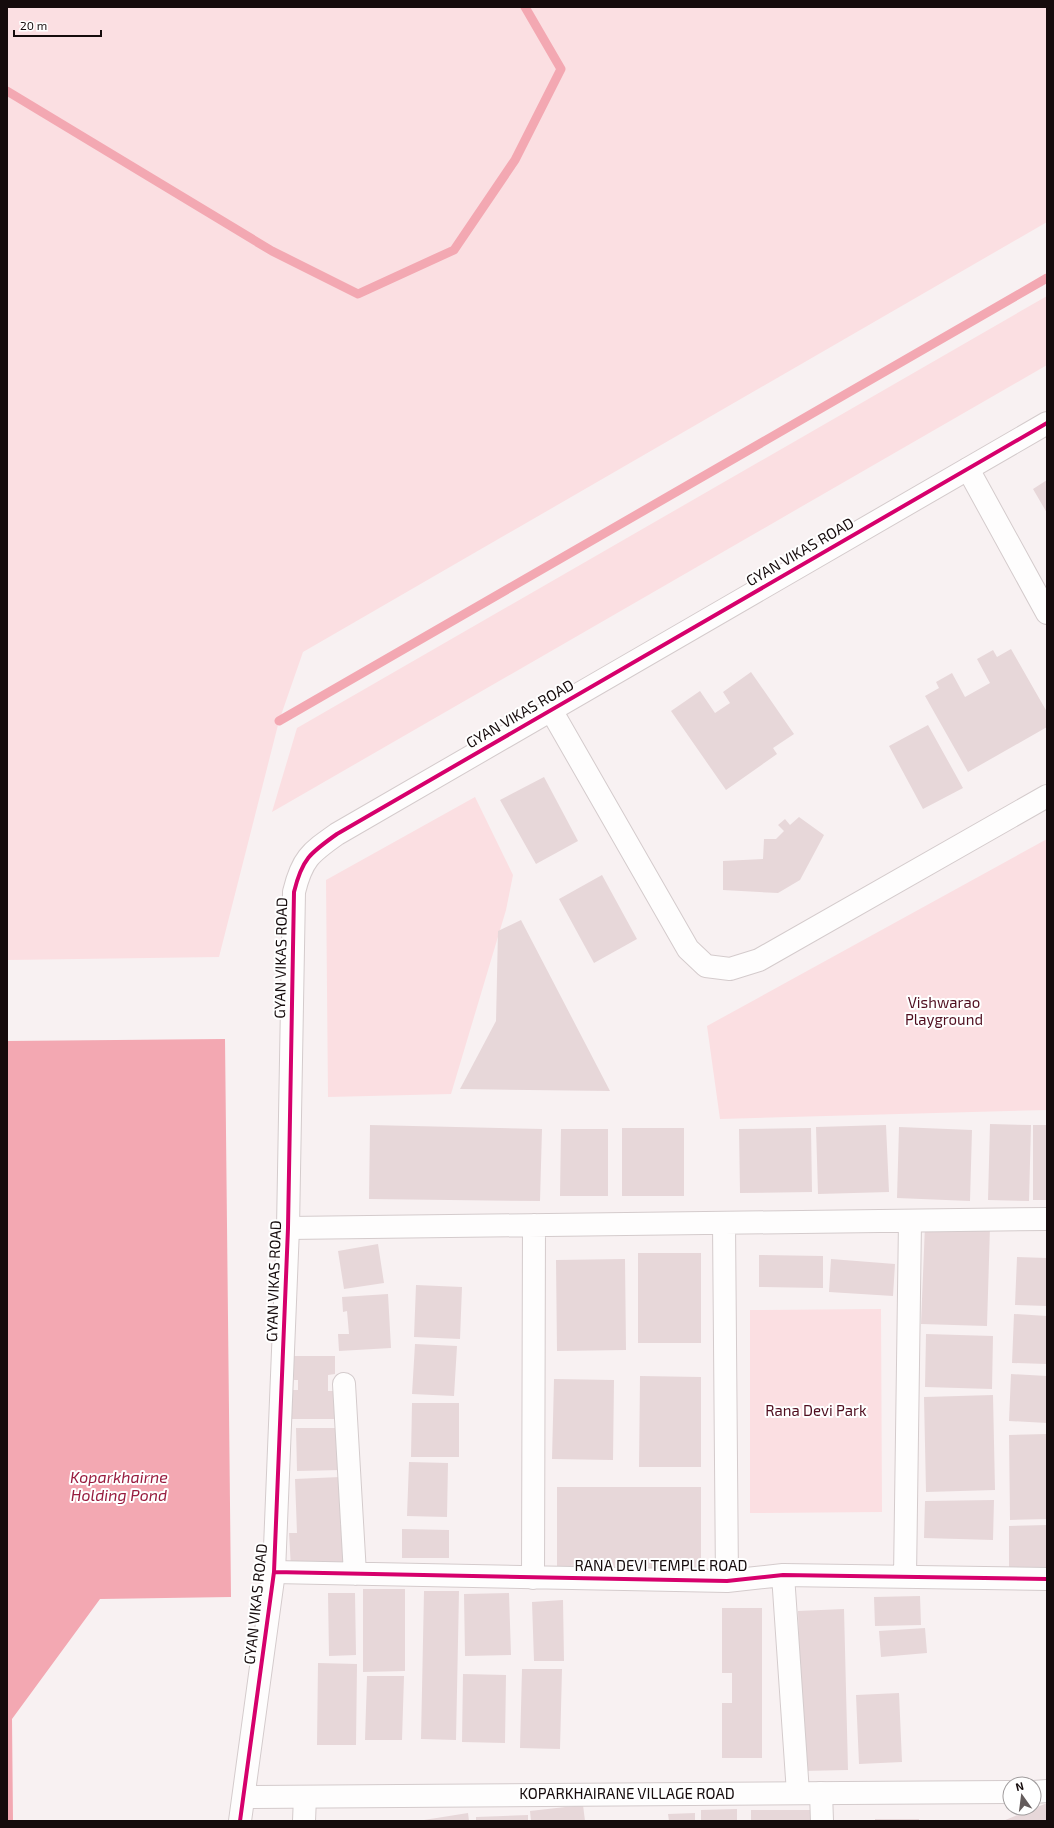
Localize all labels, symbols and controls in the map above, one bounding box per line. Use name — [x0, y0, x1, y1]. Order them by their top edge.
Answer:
scale bar — [14, 12, 101, 38]
text: 20 m — [20, 18, 47, 32]
street label: GYAN VIKAS ROAD — [742, 513, 857, 589]
street label: GYAN VIKAS ROAD — [462, 675, 577, 751]
street label: GYAN VIKAS ROAD — [270, 897, 290, 1019]
park label: Vishwarao Playground — [905, 993, 983, 1028]
street label: GYAN VIKAS ROAD — [262, 1220, 284, 1342]
park label: Rana Devi Park — [765, 1401, 867, 1419]
water label: Koparkhairne Holding Pond — [70, 1467, 168, 1504]
street label: GYAN VIKAS ROAD — [240, 1542, 270, 1665]
street label: RANA DEVI TEMPLE ROAD — [574, 1556, 748, 1574]
north arrow — [1002, 1776, 1042, 1816]
text: N — [1014, 1779, 1025, 1793]
street label: KOPARKHAIRANE VILLAGE ROAD — [519, 1784, 735, 1802]

